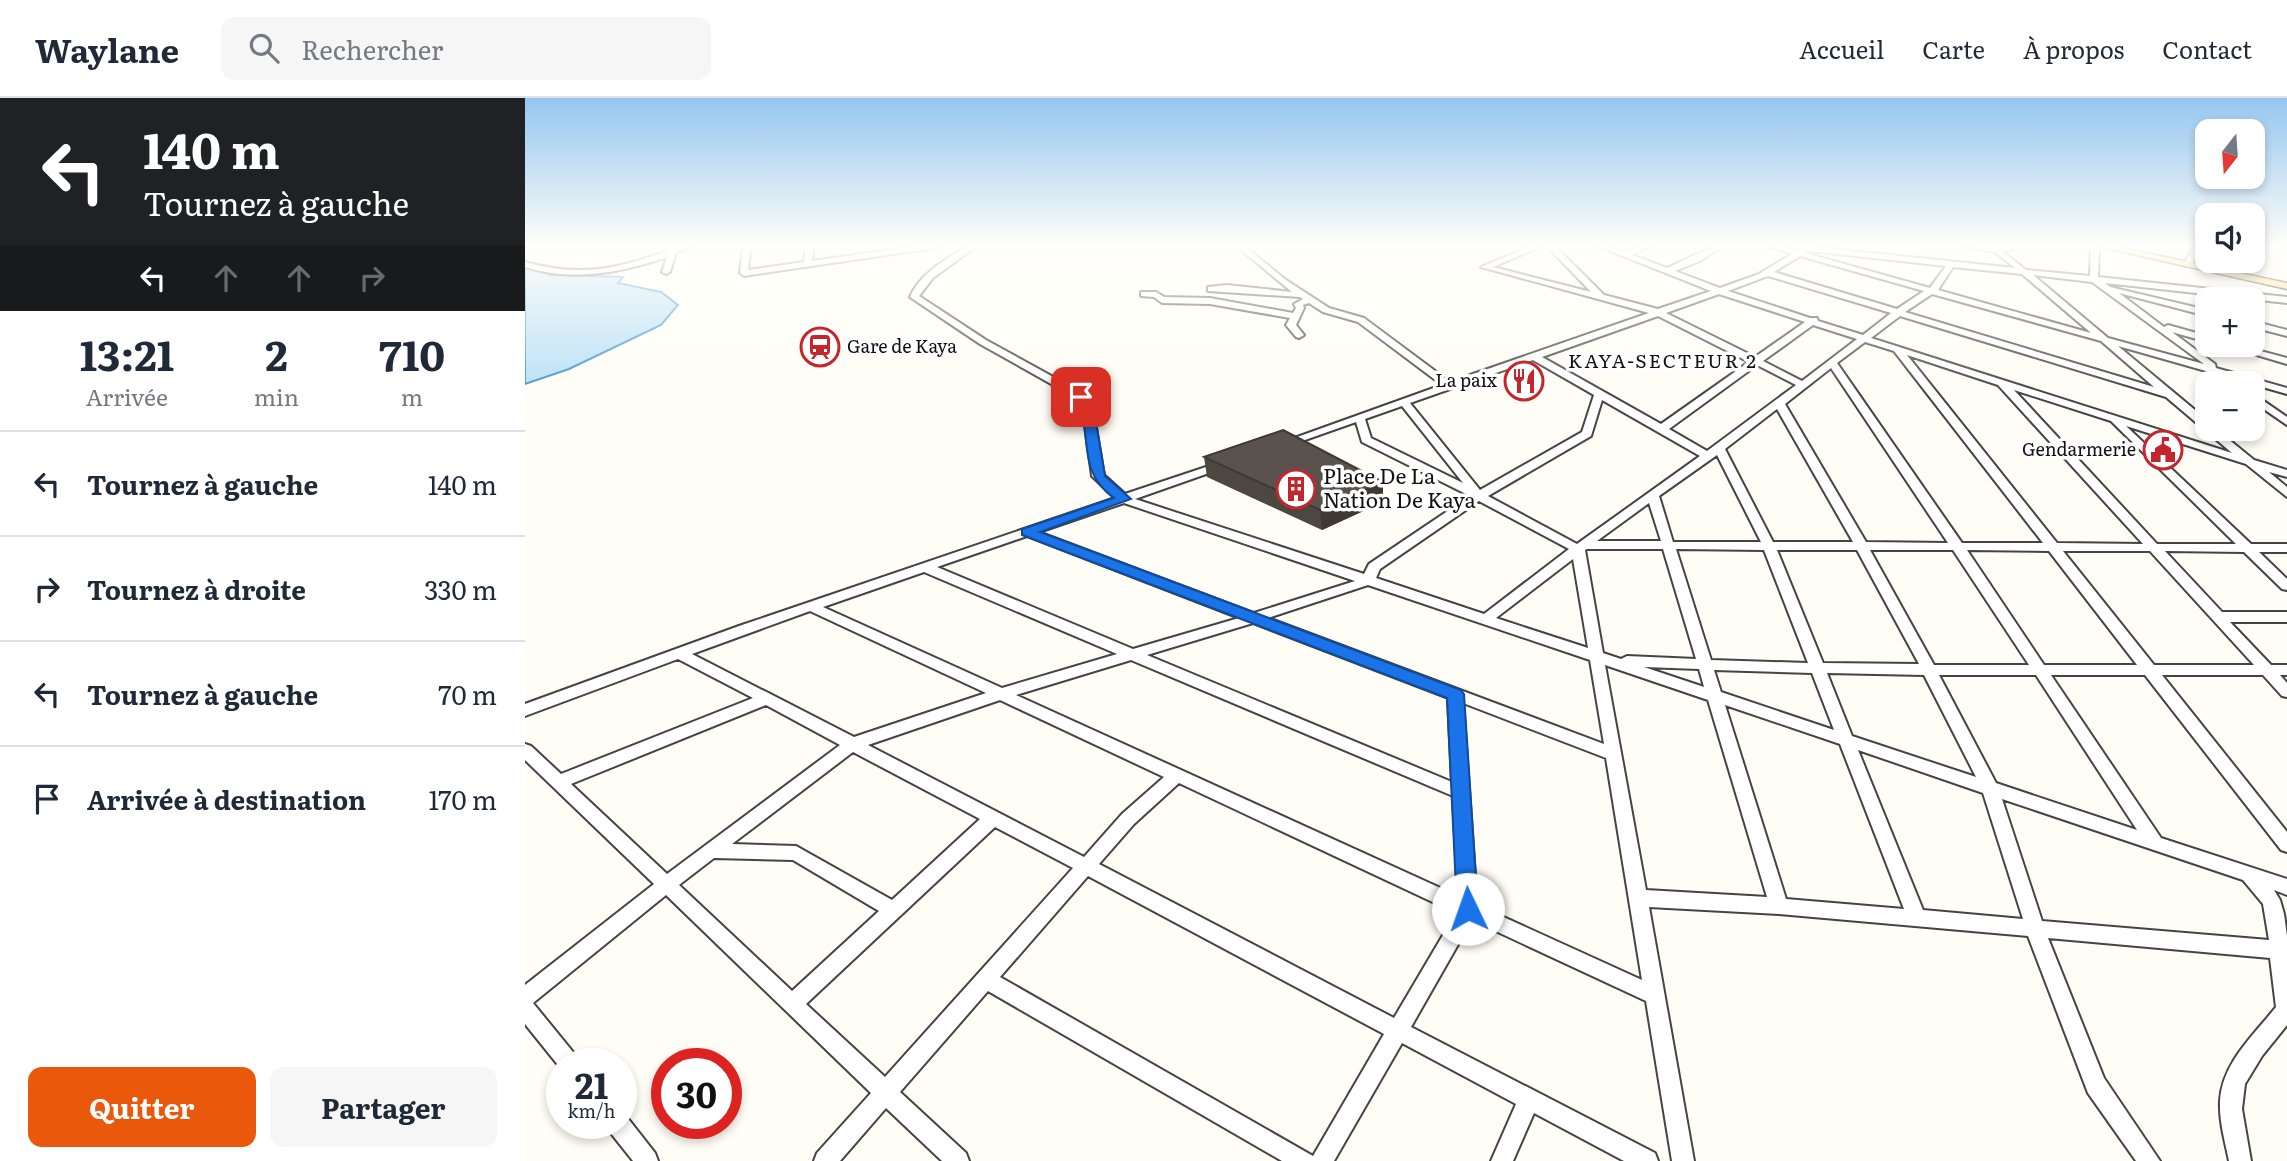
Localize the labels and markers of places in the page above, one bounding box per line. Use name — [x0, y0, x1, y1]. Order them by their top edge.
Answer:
station icon: Gare de Kaya — [799, 326, 841, 368]
place label: Gare de Kaya — [847, 332, 957, 359]
restaurant icon: La paix — [1503, 360, 1545, 402]
place label: La paix — [1435, 366, 1498, 393]
pin — [1051, 367, 1111, 427]
public building icon: Gendarmerie — [2142, 429, 2184, 471]
place label: Gendarmerie — [2022, 435, 2136, 462]
place label: Place De La Nation De Kaya — [1323, 459, 1476, 514]
building icon: Place De La Nation De Kaya — [1275, 468, 1317, 510]

